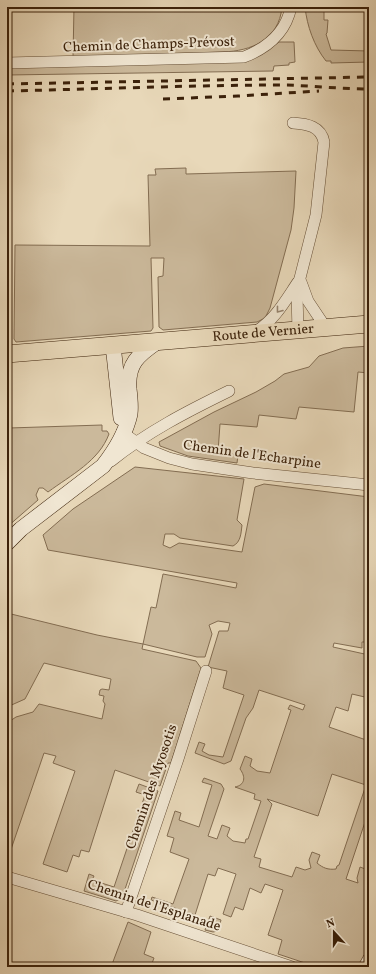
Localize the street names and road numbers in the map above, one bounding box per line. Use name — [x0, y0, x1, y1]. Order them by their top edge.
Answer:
street label: Chemin de Champs-Prévost — [63, 33, 235, 57]
street label: Route de Vernier — [212, 319, 315, 346]
street label: Chemin de l'Echarpine — [182, 436, 322, 474]
street label: Chemin des Myosotis — [122, 722, 182, 852]
street label: Chemin de l'Esplanade — [85, 875, 224, 937]

